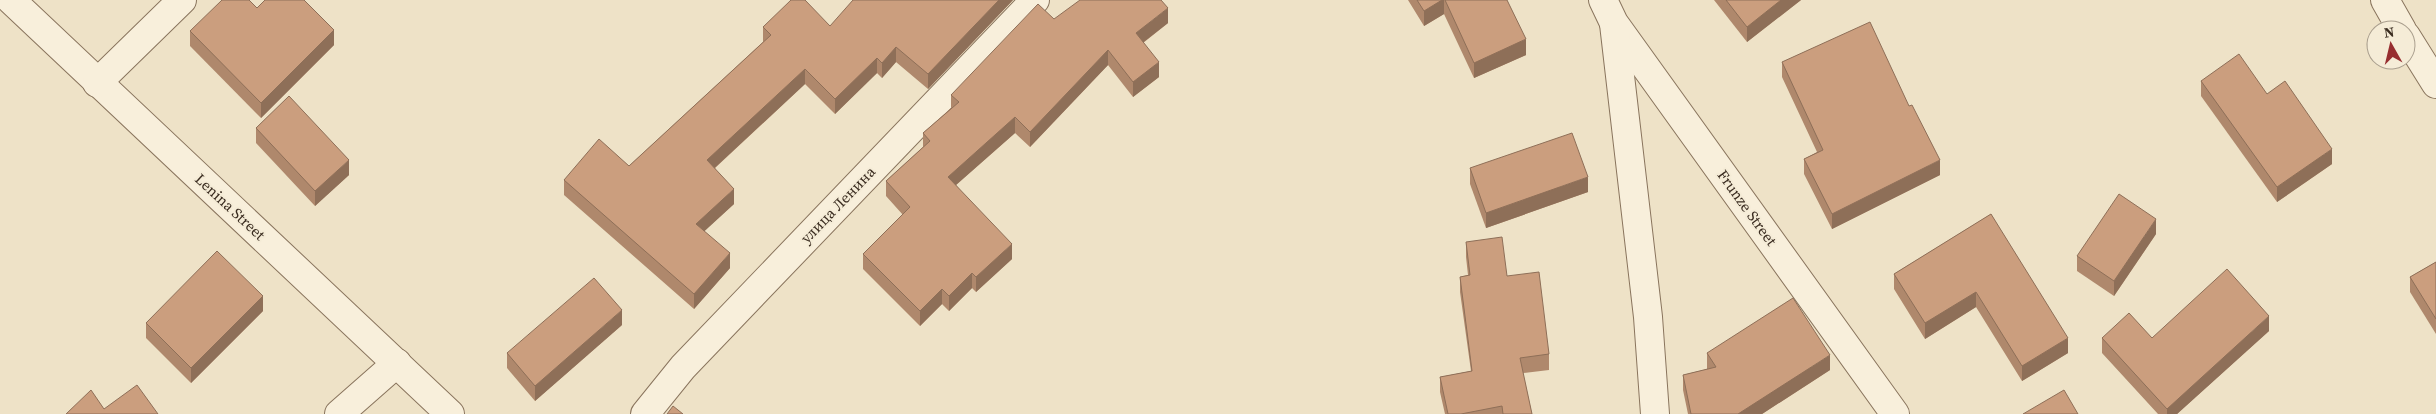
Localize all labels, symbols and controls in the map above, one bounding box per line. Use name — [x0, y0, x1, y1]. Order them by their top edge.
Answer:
north arrow — [2366, 20, 2416, 70]
text: N — [2383, 22, 2396, 43]
street label: улица Ленина — [795, 161, 880, 248]
street label: Frunze Street — [1713, 165, 1782, 250]
street label: Lenina Street — [191, 169, 270, 245]

